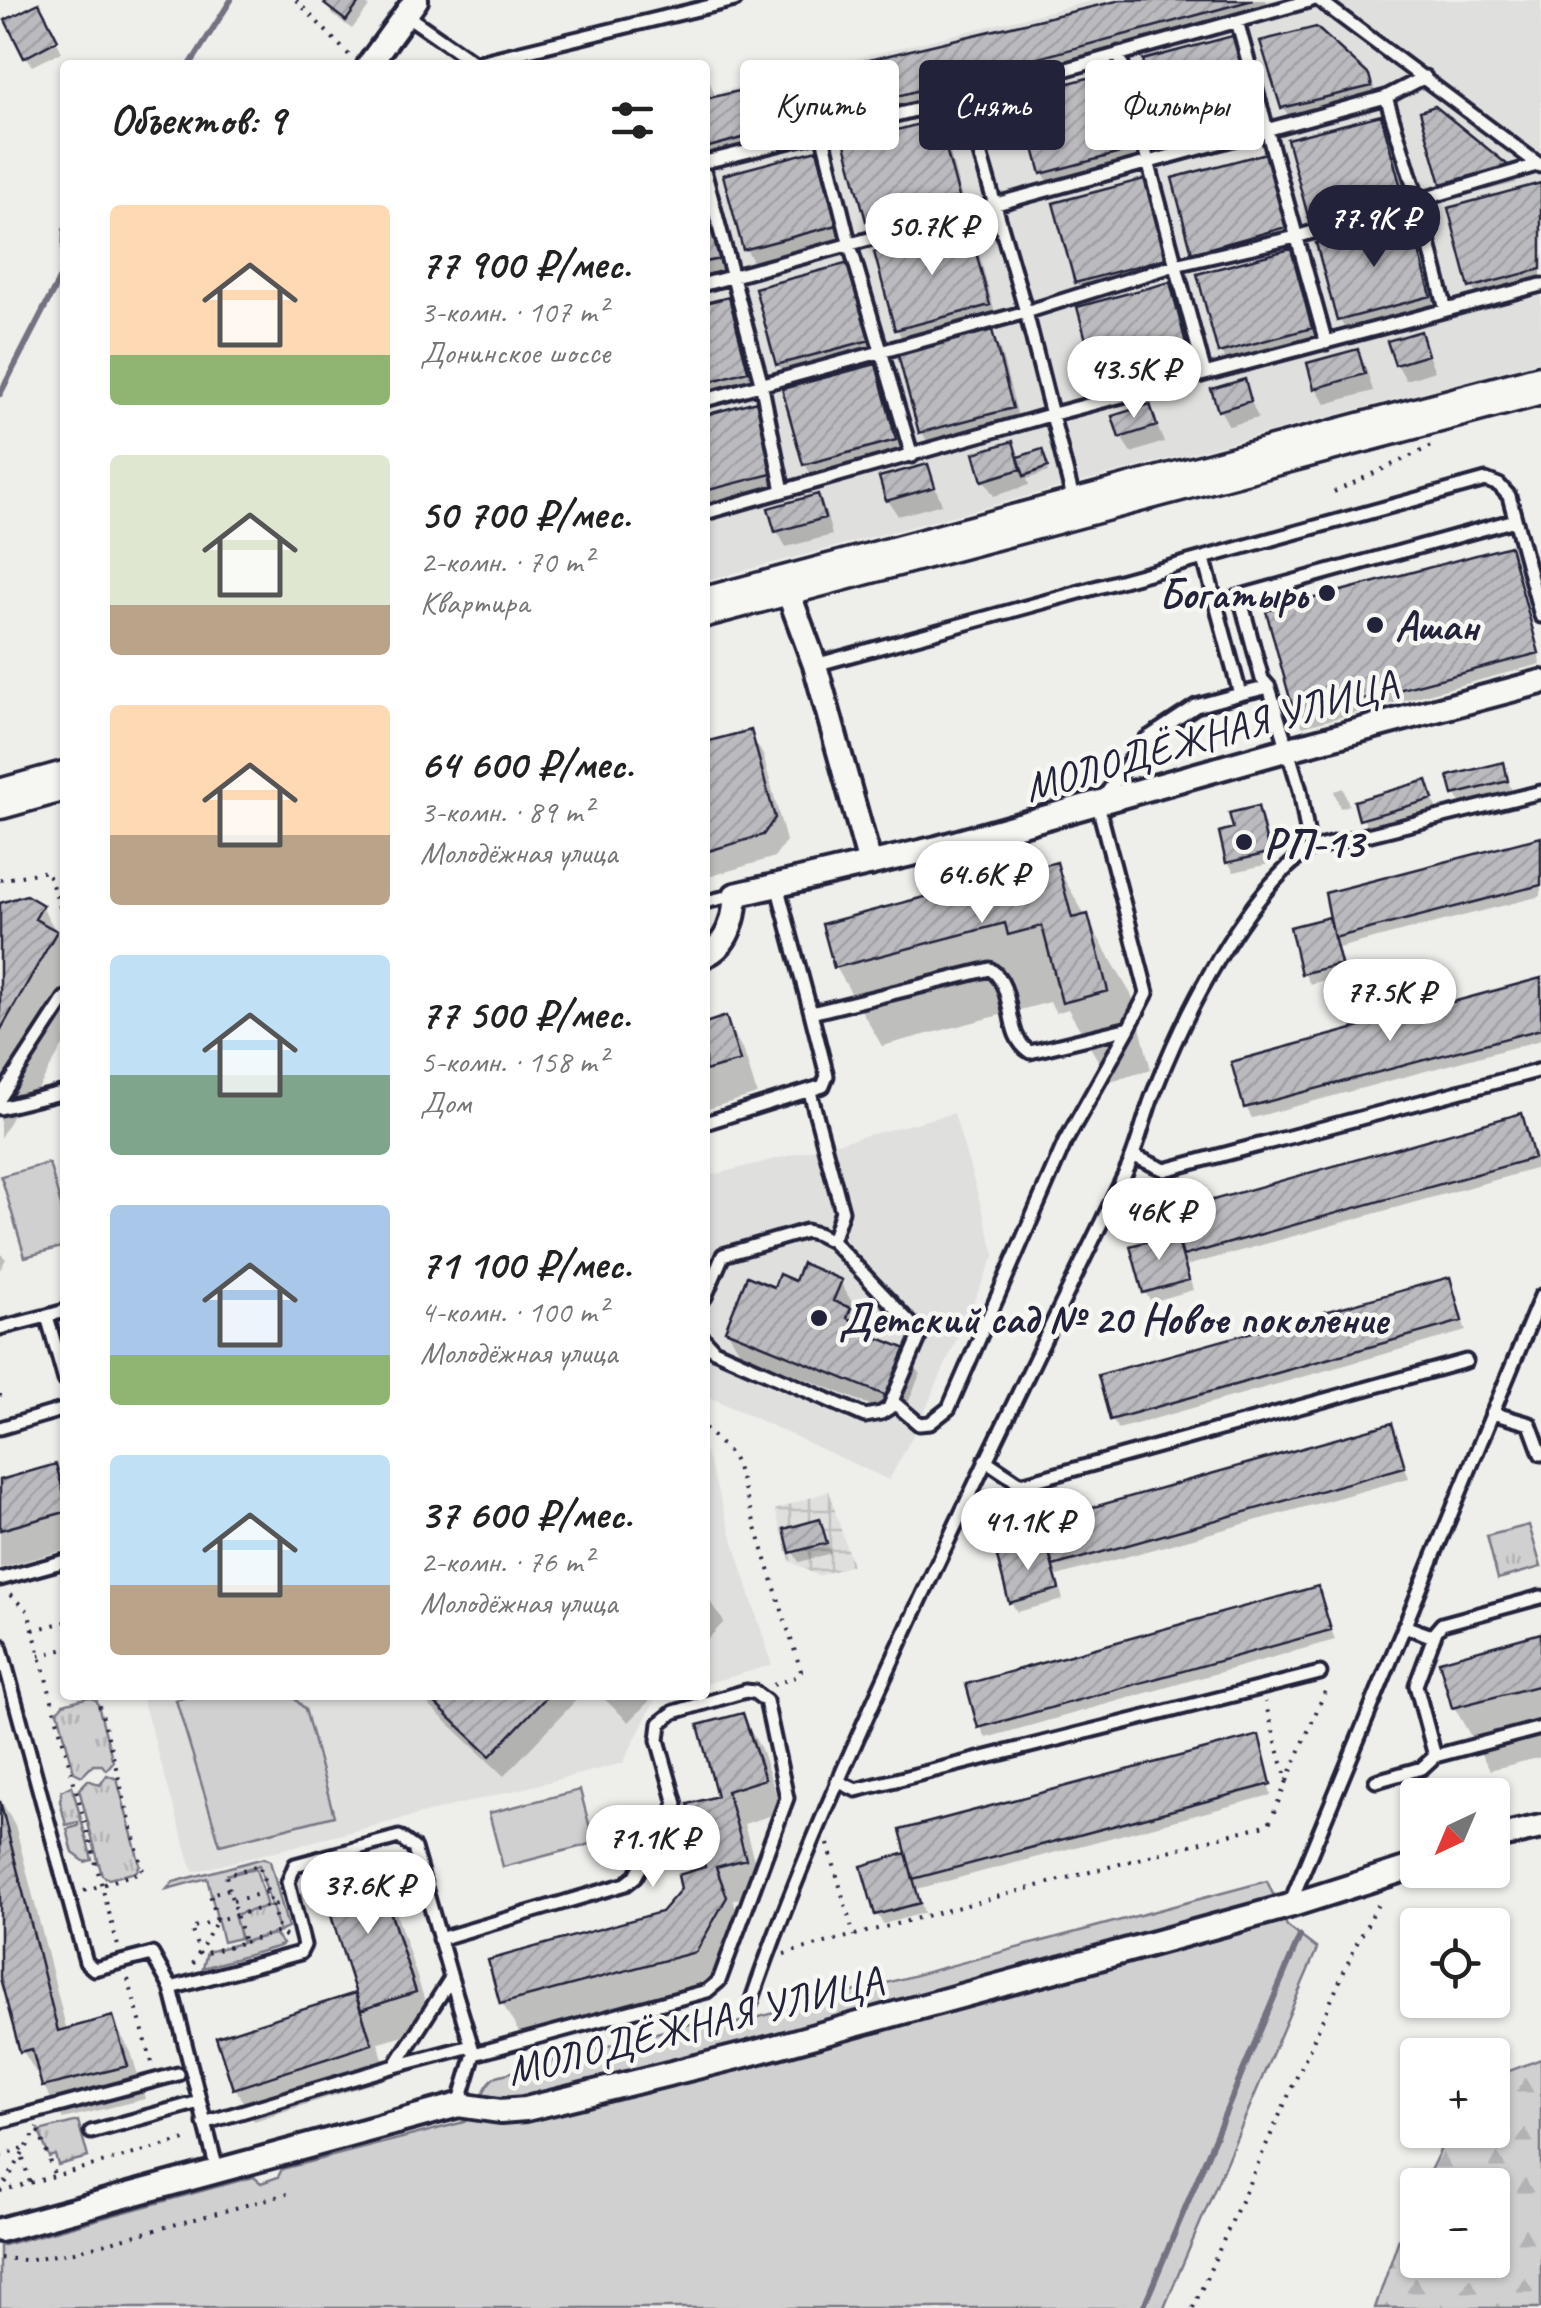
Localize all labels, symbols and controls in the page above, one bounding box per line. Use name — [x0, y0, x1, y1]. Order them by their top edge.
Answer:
chip: Купить — [740, 60, 899, 150]
chip: Снять — [919, 60, 1065, 150]
chip: Фильтры — [1085, 60, 1264, 150]
icon: filters — [605, 93, 660, 148]
text: Объектов: 9 — [110, 94, 285, 147]
pin: 77.9K ₽ — [1282, 185, 1466, 270]
pin: 50.7K ₽ — [840, 193, 1024, 278]
text: 77.9K ₽ — [1329, 197, 1419, 238]
text: 50.7K ₽ — [887, 205, 977, 246]
text: 77 900 ₽/мес. — [420, 238, 631, 291]
icon: home — [190, 245, 310, 365]
text: 3-комн. · 107 m² — [420, 291, 607, 332]
text: Донинское шоссе — [420, 332, 610, 373]
pin: 43.5K ₽ — [1042, 336, 1226, 421]
text: 43.5K ₽ — [1089, 348, 1179, 389]
text: 50 700 ₽/мес. — [420, 488, 631, 541]
icon: home — [190, 495, 310, 615]
text: 2-комн. · 70 m² — [420, 541, 592, 582]
place label: Богатырь — [1159, 568, 1310, 621]
text: Квартира — [420, 582, 529, 623]
marker: Богатырь — [1316, 582, 1338, 604]
place label: Ашан — [1395, 600, 1481, 653]
marker: Ашан — [1364, 614, 1386, 636]
street label: МОЛОДЁЖНАЯ УЛИЦА — [1018, 657, 1403, 814]
text: 64 600 ₽/мес. — [420, 738, 633, 791]
icon: home — [190, 745, 310, 865]
text: 3-комн. · 89 m² — [420, 791, 592, 832]
place label: РП-13 — [1264, 817, 1367, 870]
marker: РП-13 — [1233, 831, 1255, 853]
text: Молодёжная улица — [420, 832, 617, 873]
pin: 64.6K ₽ — [890, 841, 1074, 926]
text: 64.6K ₽ — [936, 853, 1028, 894]
pin: 77.5K ₽ — [1298, 959, 1482, 1044]
text: 77.5K ₽ — [1345, 971, 1435, 1012]
text: 77 500 ₽/мес. — [420, 988, 630, 1041]
icon: home — [190, 995, 310, 1115]
text: 5-комн. · 158 m² — [420, 1041, 607, 1082]
text: Дом — [420, 1082, 471, 1123]
pin: 46K ₽ — [1089, 1178, 1229, 1263]
text: 46K ₽ — [1124, 1190, 1194, 1231]
text: 71 100 ₽/мес. — [420, 1238, 631, 1291]
icon: home — [190, 1245, 310, 1365]
text: 4-комн. · 100 m² — [420, 1291, 607, 1332]
place label: Детский сад № 20 Новое поколение — [839, 1293, 1391, 1346]
marker: Детский сад № 20 Новое поколение — [808, 1307, 830, 1329]
text: Молодёжная улица — [420, 1332, 617, 1373]
text: 37 600 ₽/мес. — [420, 1488, 632, 1541]
pin: 41.1K ₽ — [936, 1488, 1120, 1573]
icon: home — [190, 1495, 310, 1615]
text: 41.1K ₽ — [983, 1500, 1073, 1541]
text: 2-комн. · 76 m² — [420, 1541, 592, 1582]
text: Молодёжная улица — [420, 1582, 617, 1623]
north arrow — [1400, 1778, 1510, 1888]
map controls — [1400, 1778, 1510, 2278]
pin: 71.1K ₽ — [561, 1805, 745, 1890]
text: 71.1K ₽ — [608, 1817, 698, 1858]
pin: 37.6K ₽ — [276, 1852, 460, 1937]
text: 37.6K ₽ — [323, 1864, 413, 1905]
button: locate — [1400, 1908, 1510, 2018]
street label: МОЛОДЁЖНАЯ УЛИЦА — [501, 1953, 888, 2098]
button: + — [1400, 2038, 1510, 2148]
button: − — [1400, 2168, 1510, 2278]

